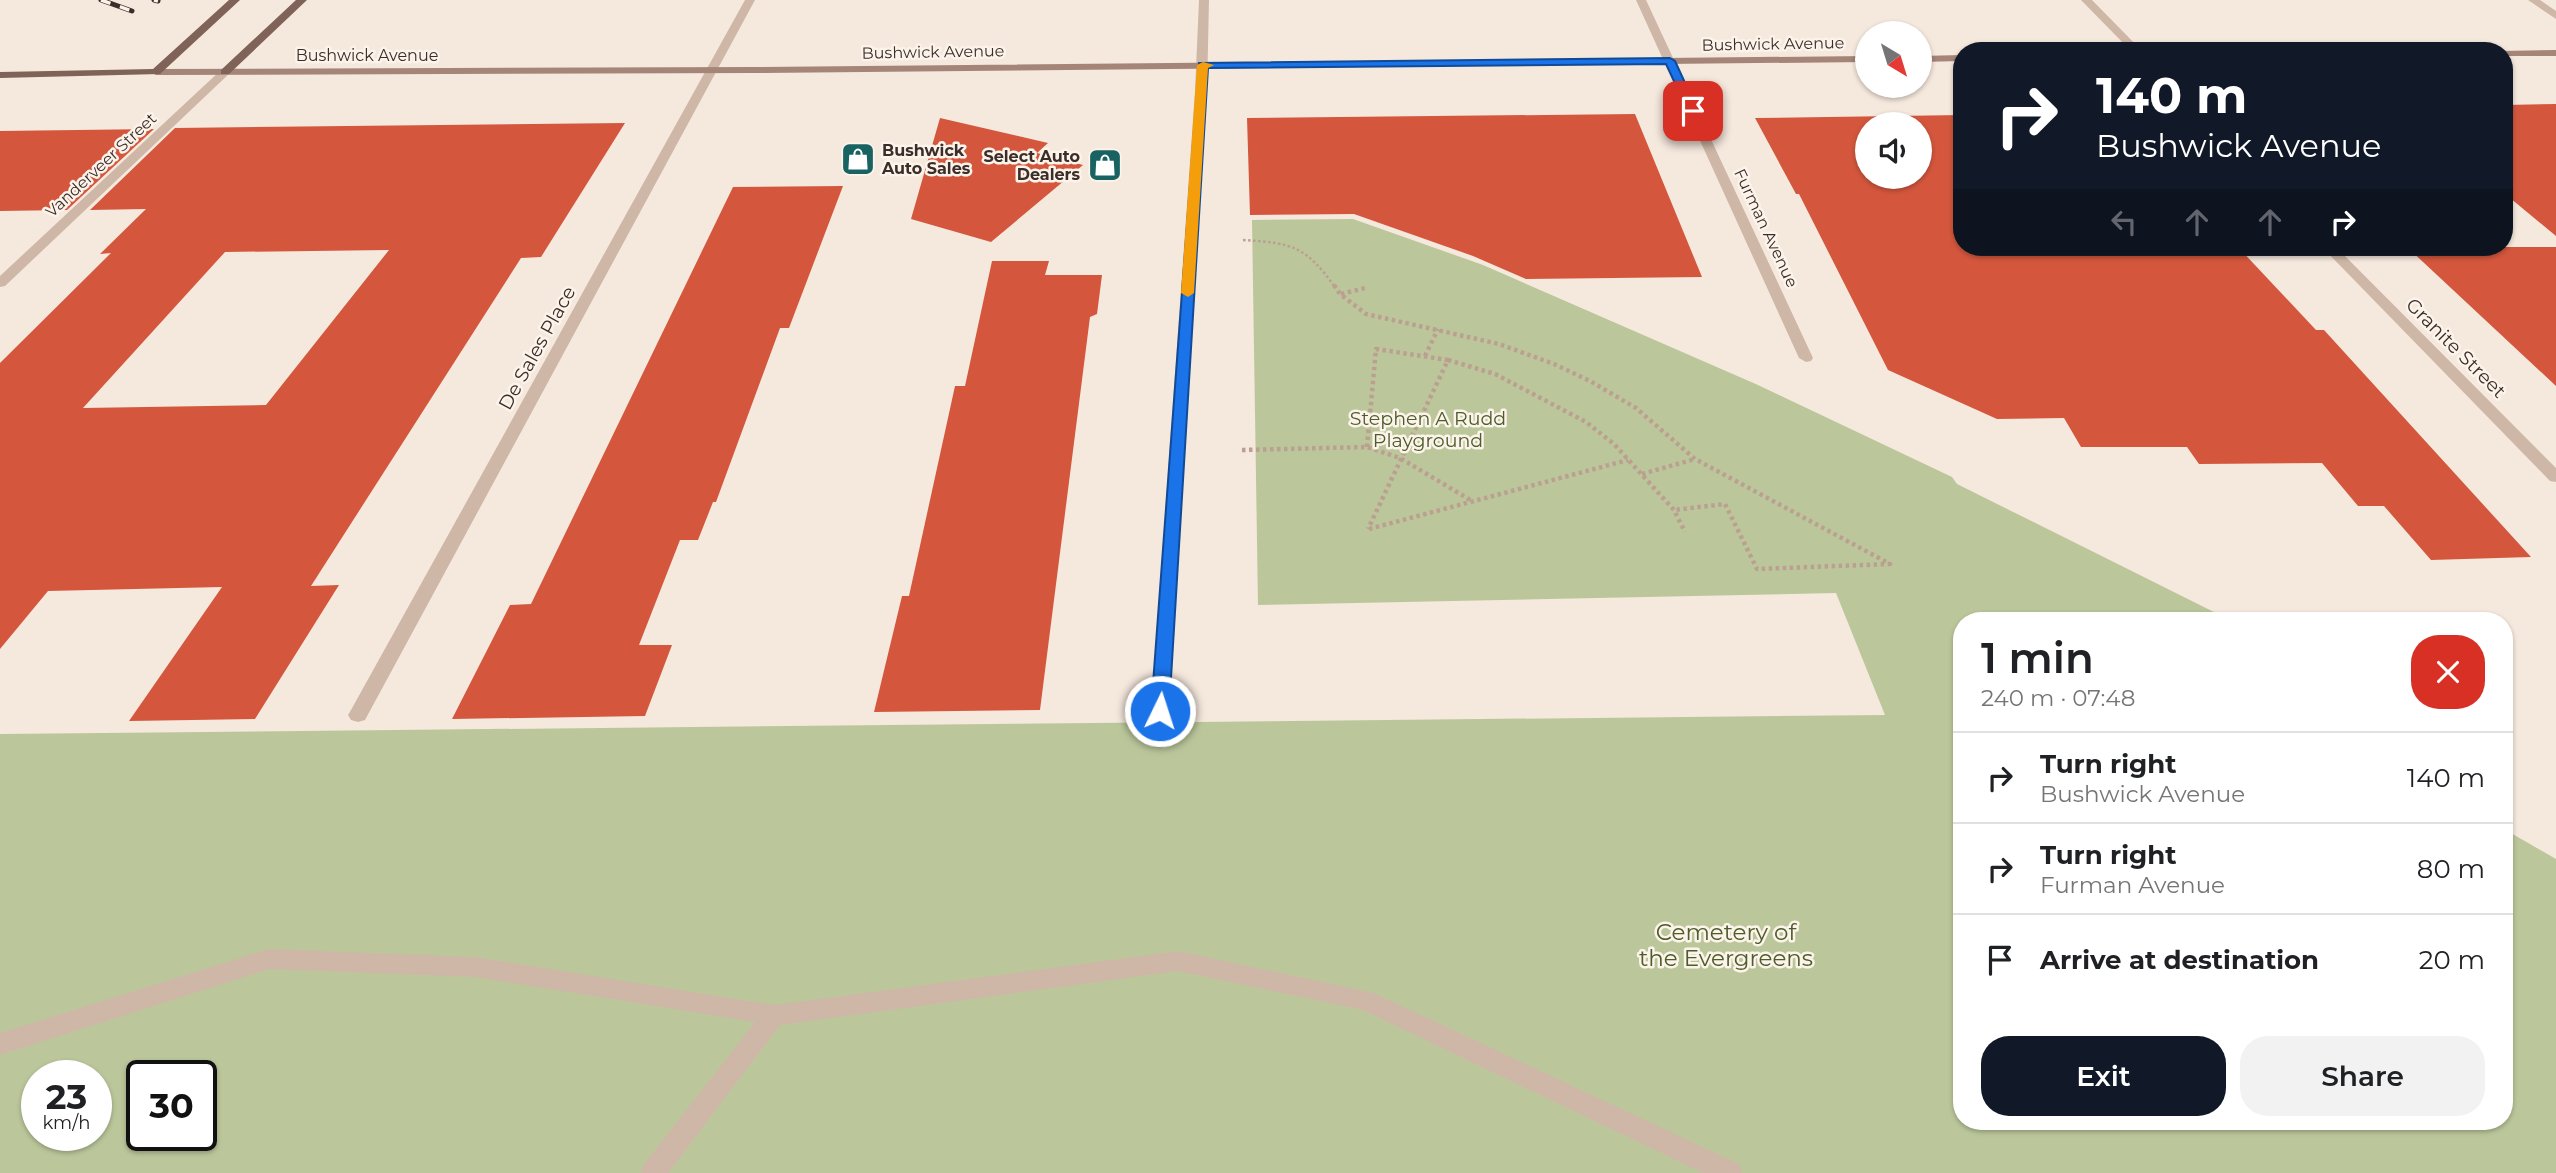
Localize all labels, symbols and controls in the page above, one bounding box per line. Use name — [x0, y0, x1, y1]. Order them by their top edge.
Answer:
north arrow — [1855, 21, 1932, 98]
map controls — [1855, 21, 1932, 189]
street label: Bushwick Avenue — [1702, 33, 1844, 55]
street label: Bushwick Avenue — [862, 41, 1004, 63]
street label: Bushwick Avenue — [296, 46, 438, 65]
text: 140 m — [2096, 66, 2248, 125]
icon: right — [1981, 70, 2072, 161]
pin — [1663, 81, 1723, 141]
icon: arrive — [1674, 92, 1712, 130]
street label: Vanderveer Street — [42, 108, 161, 221]
button: sound — [1855, 112, 1932, 189]
text: Bushwick Avenue — [2096, 126, 2381, 165]
shop icon: Bushwick Auto Sales — [839, 140, 877, 178]
place label: Bushwick Auto Sales — [881, 141, 971, 178]
shop icon: Select Auto Dealers — [1086, 146, 1124, 184]
place label: Select Auto Dealers — [983, 147, 1081, 184]
street label: Furman Avenue — [1730, 166, 1802, 290]
icon: left — [2105, 203, 2143, 241]
icon: ahead — [2178, 203, 2216, 241]
icon: ahead — [2251, 203, 2289, 241]
icon: right — [2324, 203, 2362, 241]
street label: De Sales Place — [494, 282, 580, 414]
street label: Granite Street — [2401, 293, 2511, 403]
park label: Stephen A Rudd Playground — [1350, 407, 1506, 452]
text: 1 min — [1981, 632, 2094, 684]
button: close — [2411, 635, 2485, 709]
position arrow — [1123, 674, 1197, 748]
text: 240 m · 07:48 — [1981, 684, 2135, 712]
text: Turn right — [2040, 748, 2176, 780]
icon: right — [1981, 759, 2019, 797]
text: 140 m — [2407, 762, 2485, 794]
text: Bushwick Avenue — [2040, 780, 2245, 808]
text: Turn right — [2040, 839, 2176, 871]
icon: right — [1981, 850, 2019, 888]
text: 80 m — [2417, 853, 2485, 885]
text: Furman Avenue — [2040, 871, 2225, 899]
park label: Cemetery of the Evergreens — [1639, 918, 1813, 972]
icon: arrive — [1981, 941, 2019, 979]
text: Arrive at destination — [2040, 944, 2319, 976]
text: 20 m — [2419, 944, 2485, 976]
button: Exit — [1981, 1036, 2226, 1116]
button: Share — [2240, 1036, 2485, 1116]
speed limit sign: 30 — [126, 1060, 217, 1151]
text: 23 — [46, 1075, 87, 1118]
text: km/h — [42, 1112, 91, 1134]

